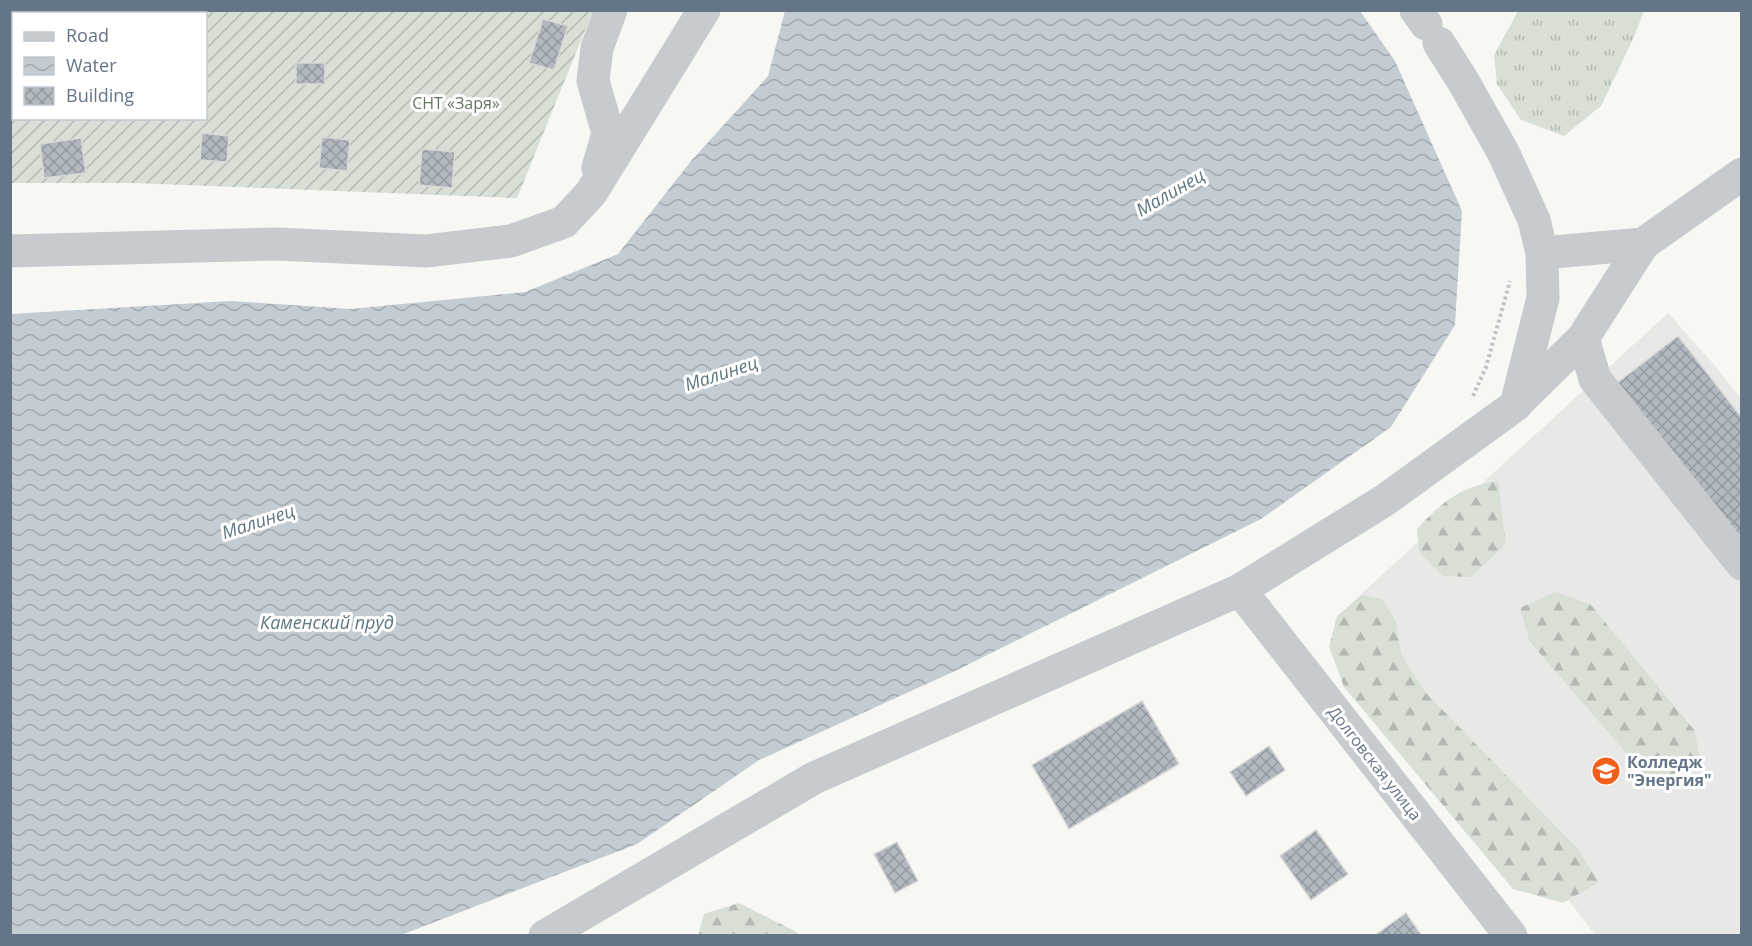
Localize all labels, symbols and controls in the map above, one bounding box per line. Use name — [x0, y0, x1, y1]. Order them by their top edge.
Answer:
legend — [12, 12, 207, 120]
text: Road — [66, 23, 109, 47]
text: Water — [66, 53, 117, 77]
text: Building — [66, 83, 134, 107]
park label: СНТ «Заря» — [412, 92, 500, 114]
water label: Малинец — [1131, 163, 1209, 221]
water label: Малинец — [681, 350, 761, 396]
water label: Малинец — [218, 498, 298, 544]
water label: Каменский пруд — [260, 610, 394, 634]
street label: Долговская улица — [1323, 701, 1427, 825]
place label: Колледж "Энергия" — [1627, 751, 1712, 791]
school or university icon: Колледж "Энергия" — [1590, 755, 1622, 787]

